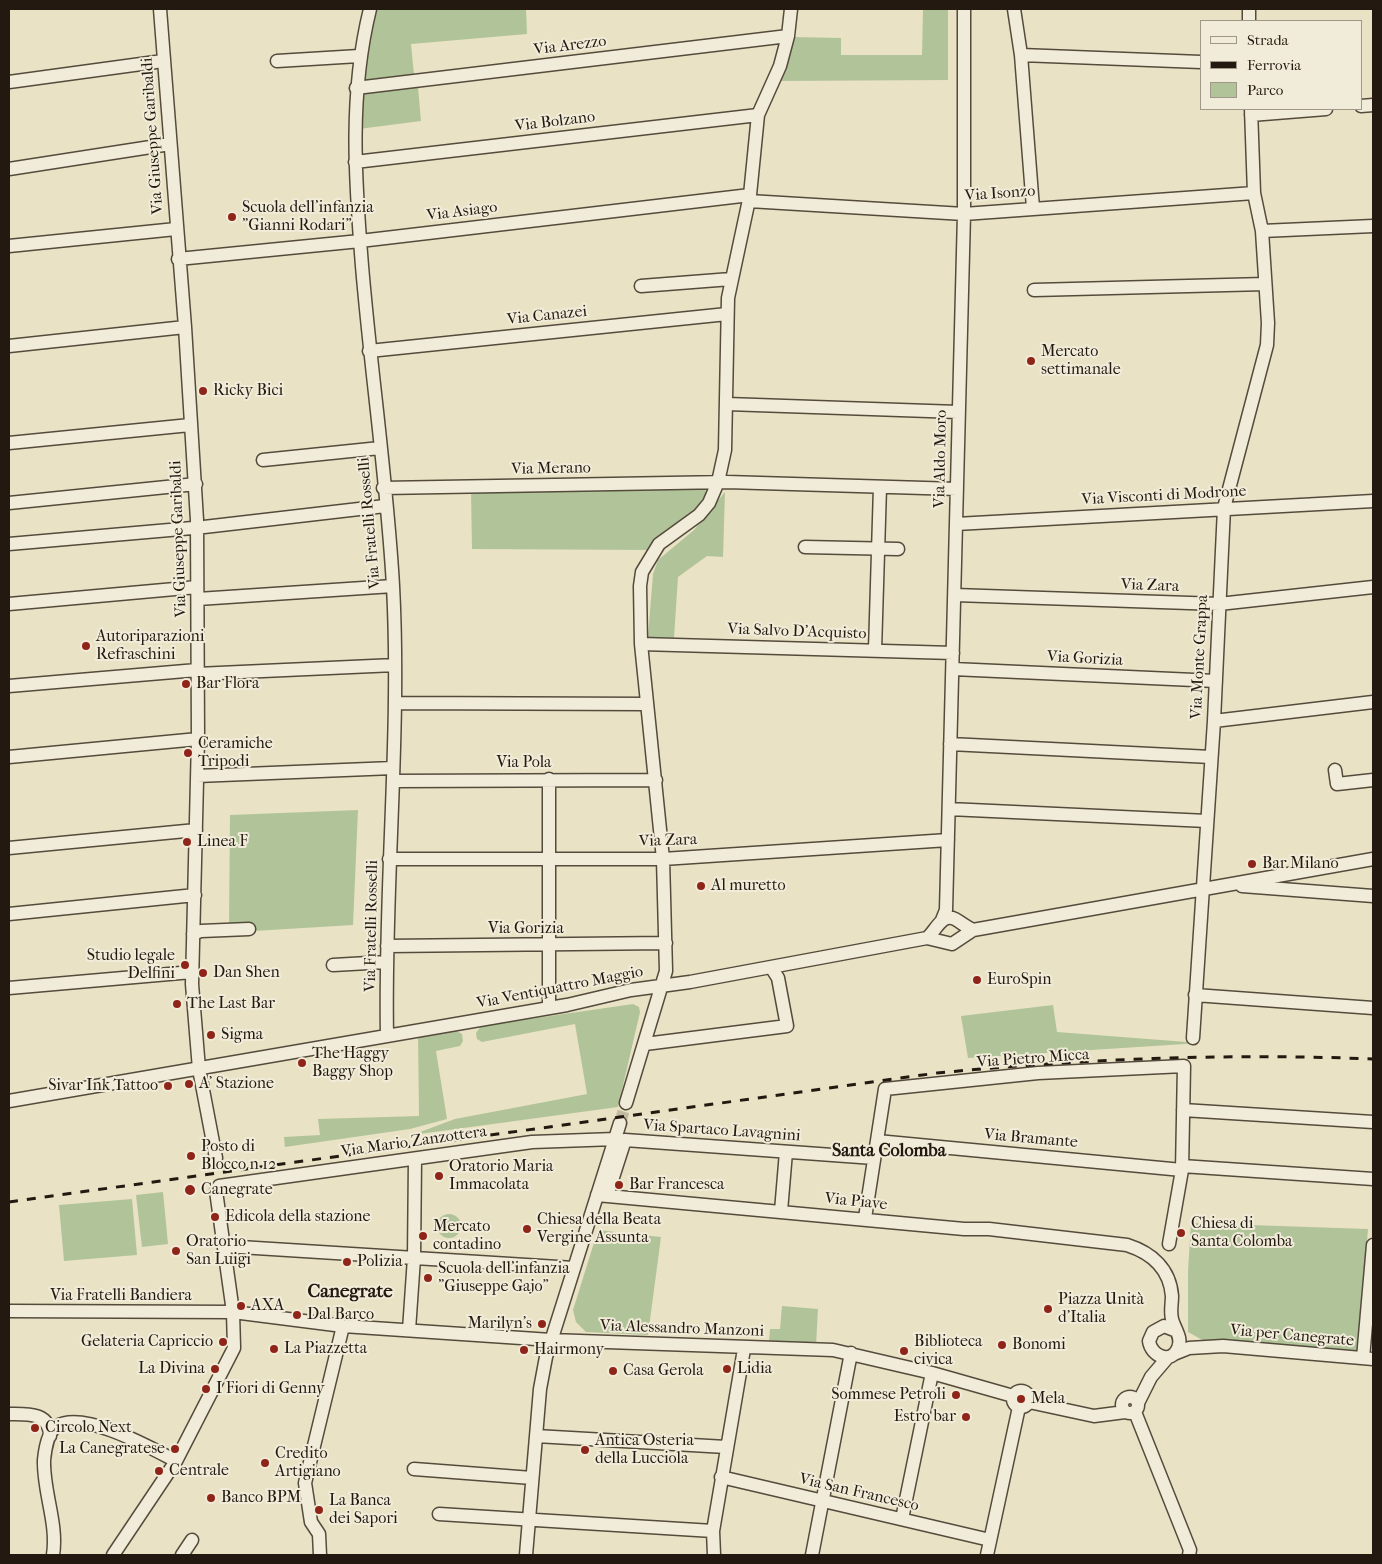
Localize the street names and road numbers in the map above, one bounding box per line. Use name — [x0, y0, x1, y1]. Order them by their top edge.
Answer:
street label: Via Arezzo — [533, 32, 607, 60]
street label: Via Giuseppe Garibaldi — [138, 57, 168, 215]
street label: Via Bolzano — [514, 108, 596, 136]
street label: Via Isonzo — [964, 182, 1036, 206]
street label: Via Asiago — [426, 198, 498, 226]
street label: Via Canazei — [506, 302, 588, 330]
street label: Via Aldo Moro — [931, 410, 951, 508]
street label: Via Fratelli Rosselli — [355, 456, 385, 590]
street label: Via Merano — [511, 459, 591, 479]
street label: Via Giuseppe Garibaldi — [167, 460, 191, 618]
street label: Via Visconti di Modrone — [1081, 482, 1247, 510]
street label: Via Zara — [1121, 575, 1179, 597]
street label: Via Monte Grappa — [1187, 594, 1213, 720]
street label: Via Salvo D'Acquisto — [727, 620, 867, 644]
street label: Via Gorizia — [1047, 647, 1123, 671]
street label: Via Pola — [496, 753, 552, 773]
street label: Via Zara — [639, 830, 697, 852]
street label: Via Fratelli Rosselli — [361, 860, 383, 992]
street label: Via Gorizia — [488, 919, 564, 939]
street label: Via Ventiquattro Maggio — [475, 962, 645, 1014]
street label: Via Pietro Micca — [976, 1045, 1090, 1073]
street label: Via Spartaco Lavagnini — [643, 1116, 801, 1146]
street label: Via Mario Zanzottera — [340, 1122, 488, 1162]
street label: Via Bramante — [983, 1125, 1079, 1153]
street label: Via Piave — [824, 1189, 888, 1215]
street label: Via Fratelli Bandiera — [50, 1286, 192, 1306]
street label: Via Alessandro Manzoni — [600, 1317, 764, 1341]
street label: Via per Canegrate — [1229, 1321, 1355, 1351]
street label: Via San Francesco — [797, 1470, 921, 1516]

